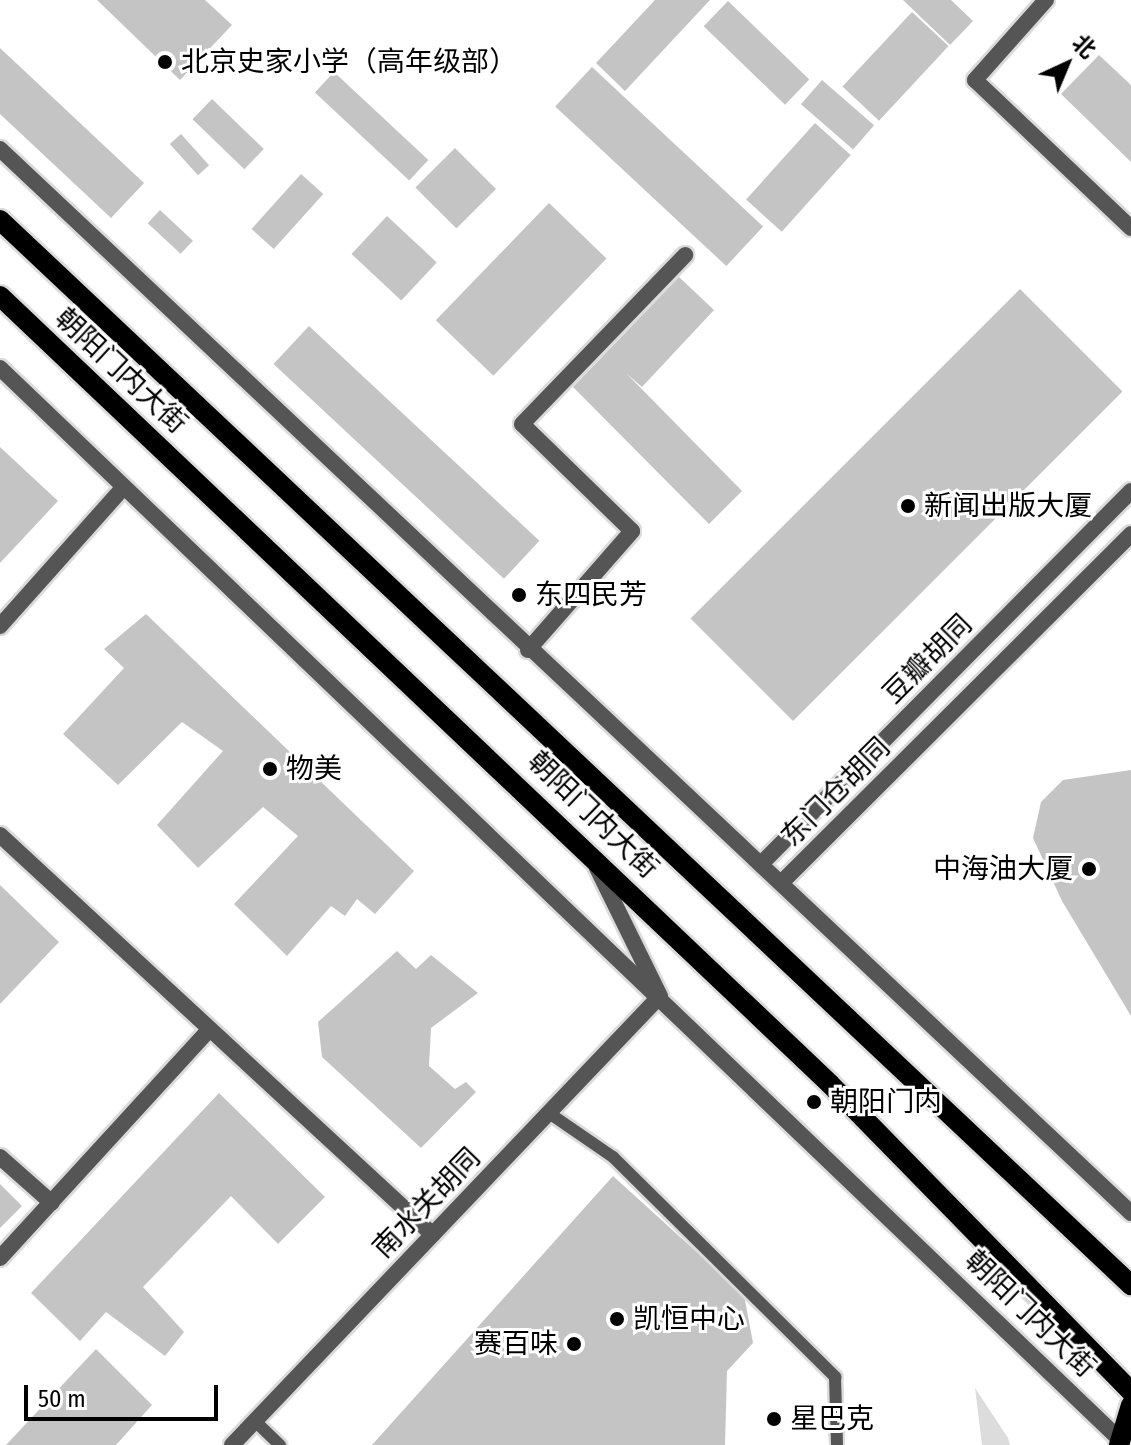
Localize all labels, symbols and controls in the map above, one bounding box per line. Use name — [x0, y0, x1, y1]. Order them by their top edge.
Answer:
north arrow — [1027, 24, 1107, 104]
text: 北 — [1067, 29, 1101, 64]
place label: 北京史家小学（高年级部） — [181, 45, 517, 79]
marker: 北京史家小学（高年级部） — [156, 53, 174, 71]
street label: 朝阳门内大街 — [48, 301, 194, 441]
place label: 新闻出版大厦 — [924, 489, 1092, 523]
marker: 新闻出版大厦 — [899, 497, 917, 515]
place label: 东四民芳 — [535, 578, 647, 612]
marker: 东四民芳 — [510, 586, 528, 604]
street label: 豆瓣胡同 — [877, 608, 979, 710]
street label: 东门仓胡同 — [775, 731, 897, 853]
street label: 朝阳门内大街 — [521, 745, 665, 885]
place label: 物美 — [286, 752, 342, 786]
marker: 物美 — [261, 760, 279, 778]
place label: 中海油大厦 — [933, 852, 1073, 886]
marker: 中海油大厦 — [1080, 860, 1098, 878]
place label: 朝阳门内 — [830, 1085, 942, 1119]
marker: 朝阳门内 — [805, 1093, 823, 1111]
street label: 南水关胡同 — [366, 1141, 488, 1265]
street label: 朝阳门内大街 — [958, 1244, 1102, 1384]
place label: 凯恒中心 — [633, 1302, 745, 1336]
marker: 凯恒中心 — [608, 1310, 626, 1328]
place label: 赛百味 — [474, 1327, 558, 1361]
marker: 赛百味 — [565, 1335, 583, 1353]
scale bar — [28, 1369, 222, 1419]
text: 50 m — [38, 1385, 86, 1413]
place label: 星巴克 — [790, 1402, 874, 1436]
marker: 星巴克 — [765, 1410, 783, 1428]

